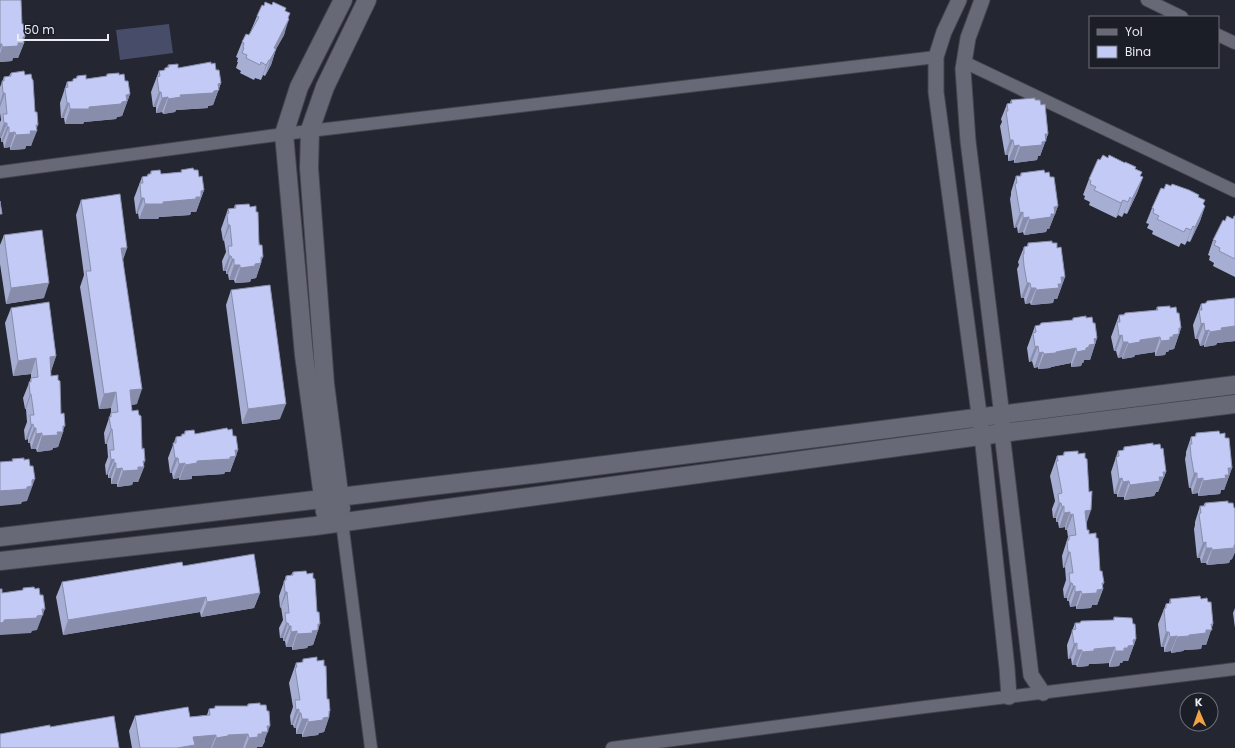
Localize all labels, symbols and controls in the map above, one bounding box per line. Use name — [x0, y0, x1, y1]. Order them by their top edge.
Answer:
scale bar — [18, 16, 108, 42]
legend — [1089, 16, 1219, 68]
text: 50 m — [24, 21, 55, 38]
text: Yol — [1125, 23, 1143, 40]
text: Bina — [1125, 43, 1151, 60]
north arrow — [1179, 692, 1219, 732]
text: K — [1195, 694, 1203, 710]

